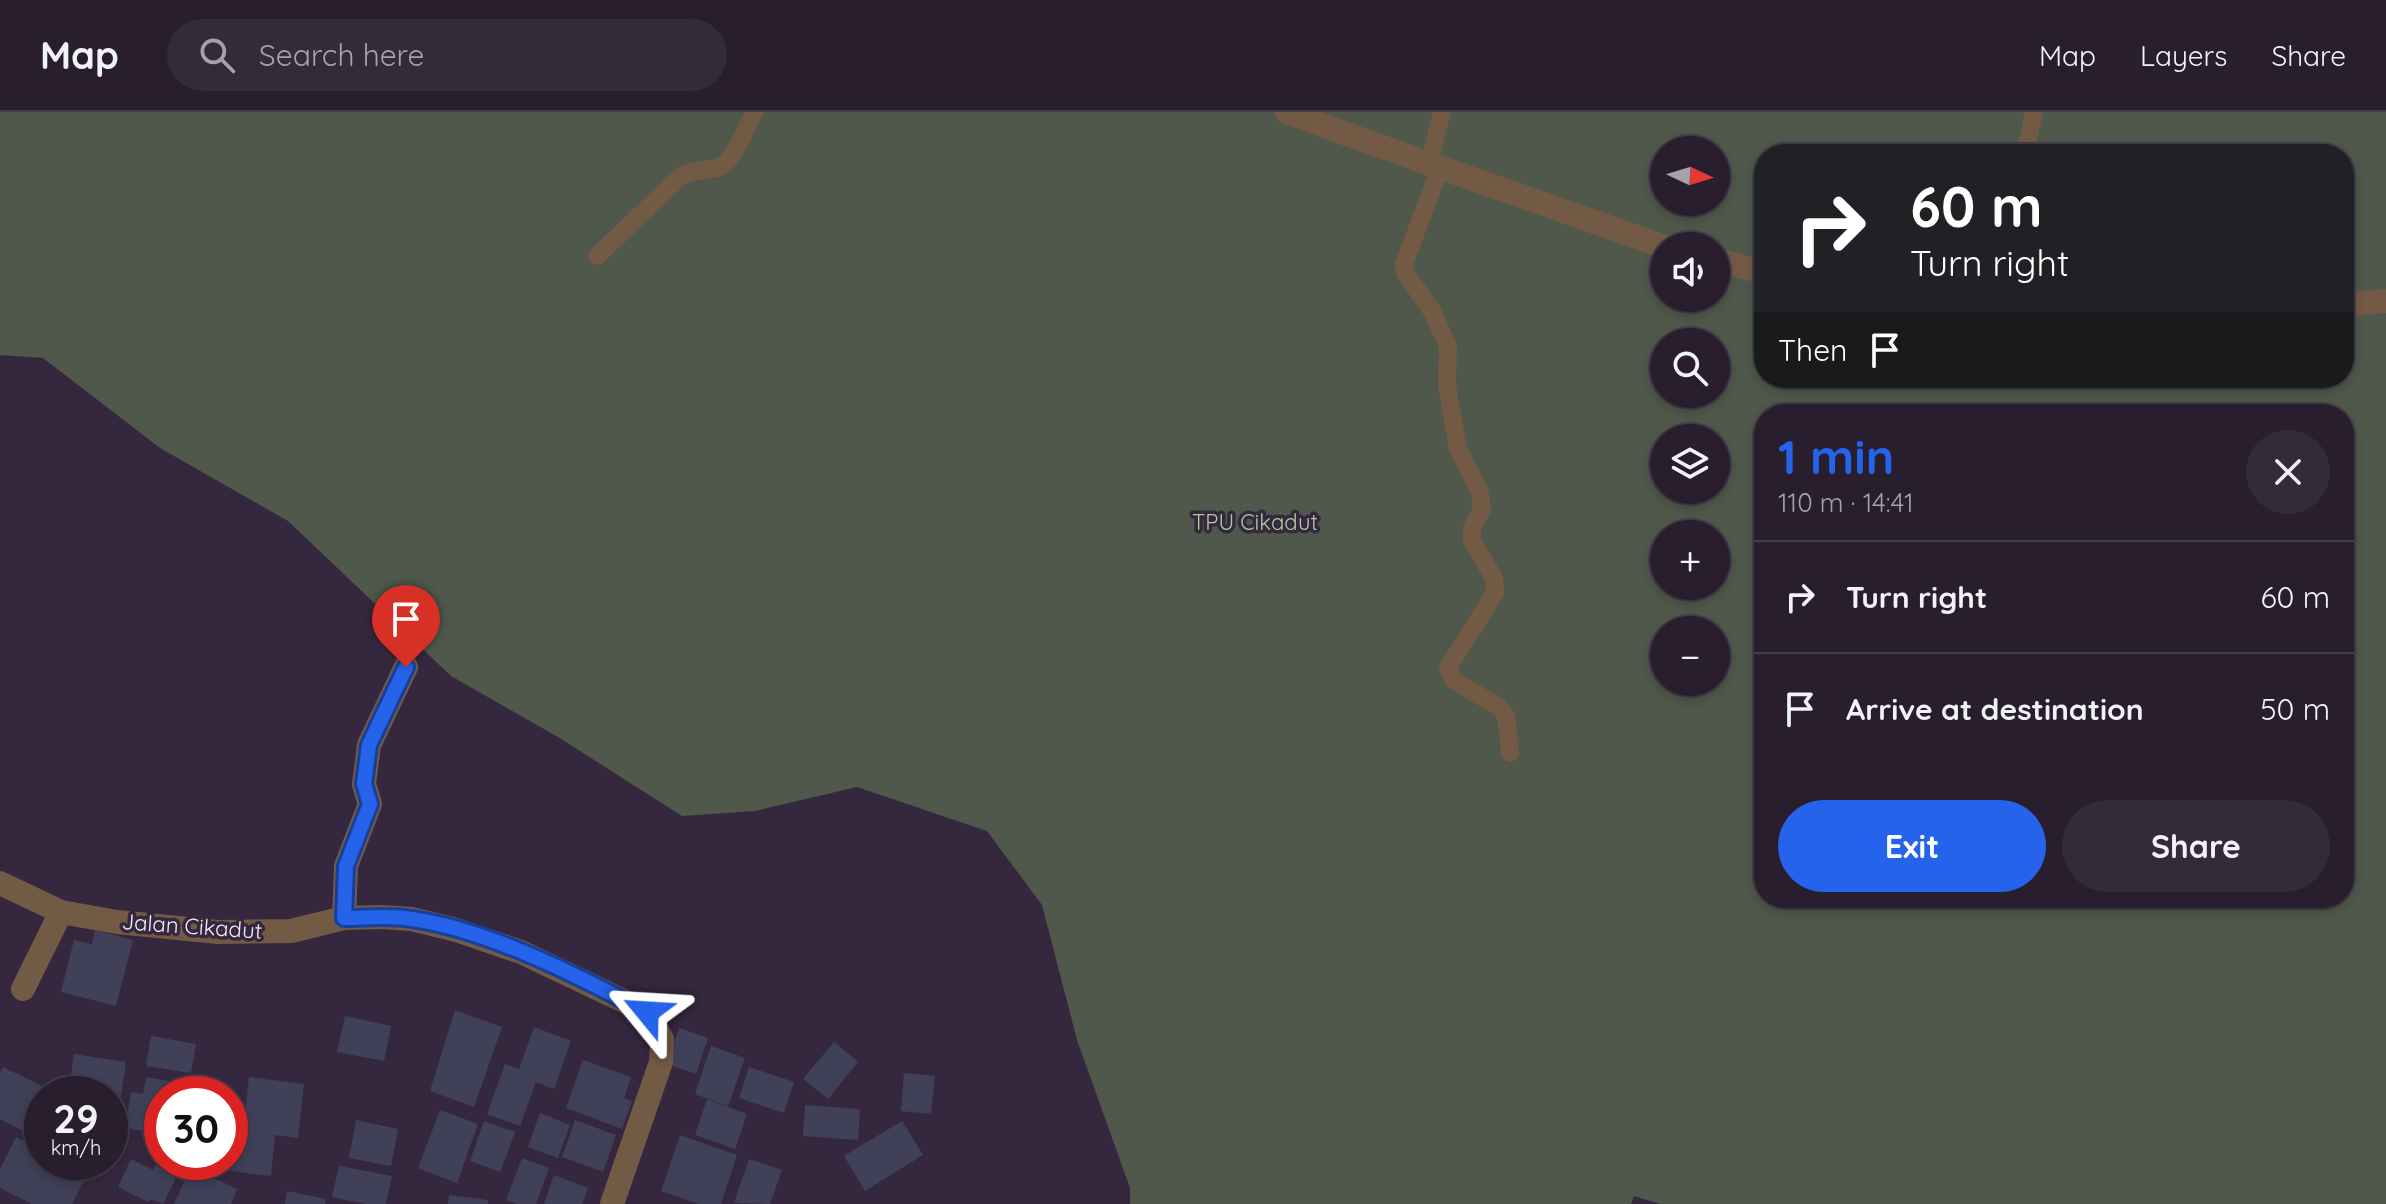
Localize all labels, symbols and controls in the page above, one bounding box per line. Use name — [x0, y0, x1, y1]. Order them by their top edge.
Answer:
search box — [167, 19, 727, 91]
text: Map — [40, 31, 119, 79]
icon: search — [195, 33, 239, 77]
text: Search here — [259, 36, 424, 74]
text: Map — [2039, 38, 2096, 73]
text: Layers — [2140, 38, 2227, 73]
text: Share — [2271, 38, 2346, 73]
north arrow — [1650, 136, 1730, 216]
map controls — [1650, 136, 1730, 696]
text: 60 m — [1910, 171, 2043, 241]
icon: right — [1778, 176, 1882, 280]
button: sound — [1650, 232, 1730, 312]
text: Turn right — [1910, 240, 2069, 285]
button: search — [1650, 328, 1730, 408]
icon: arrive — [1863, 328, 1907, 372]
text: Then — [1778, 331, 1847, 369]
button: layers — [1650, 424, 1730, 504]
text: 1 min — [1778, 426, 1894, 486]
button: close — [2246, 430, 2330, 514]
text: 110 m · 14:41 — [1778, 486, 1914, 519]
park label: TPU Cikadut — [1192, 508, 1318, 536]
button: + — [1650, 520, 1730, 600]
icon: right — [1778, 575, 1822, 619]
text: Turn right — [1846, 578, 1987, 616]
text: 60 m — [2260, 578, 2330, 616]
pin — [372, 585, 440, 667]
icon: arrive — [384, 597, 428, 641]
button: − — [1650, 616, 1730, 696]
icon: arrive — [1778, 687, 1822, 731]
text: Arrive at destination — [1846, 690, 2144, 728]
text: 50 m — [2260, 690, 2330, 728]
button: Exit — [1778, 800, 2046, 892]
button: Share — [2062, 800, 2330, 892]
street label: Jalan Cikadut — [121, 907, 263, 945]
position arrow — [605, 970, 689, 1054]
speed limit sign: 30 — [144, 1076, 248, 1180]
text: 29 — [53, 1093, 99, 1143]
text: km/h — [51, 1135, 101, 1160]

